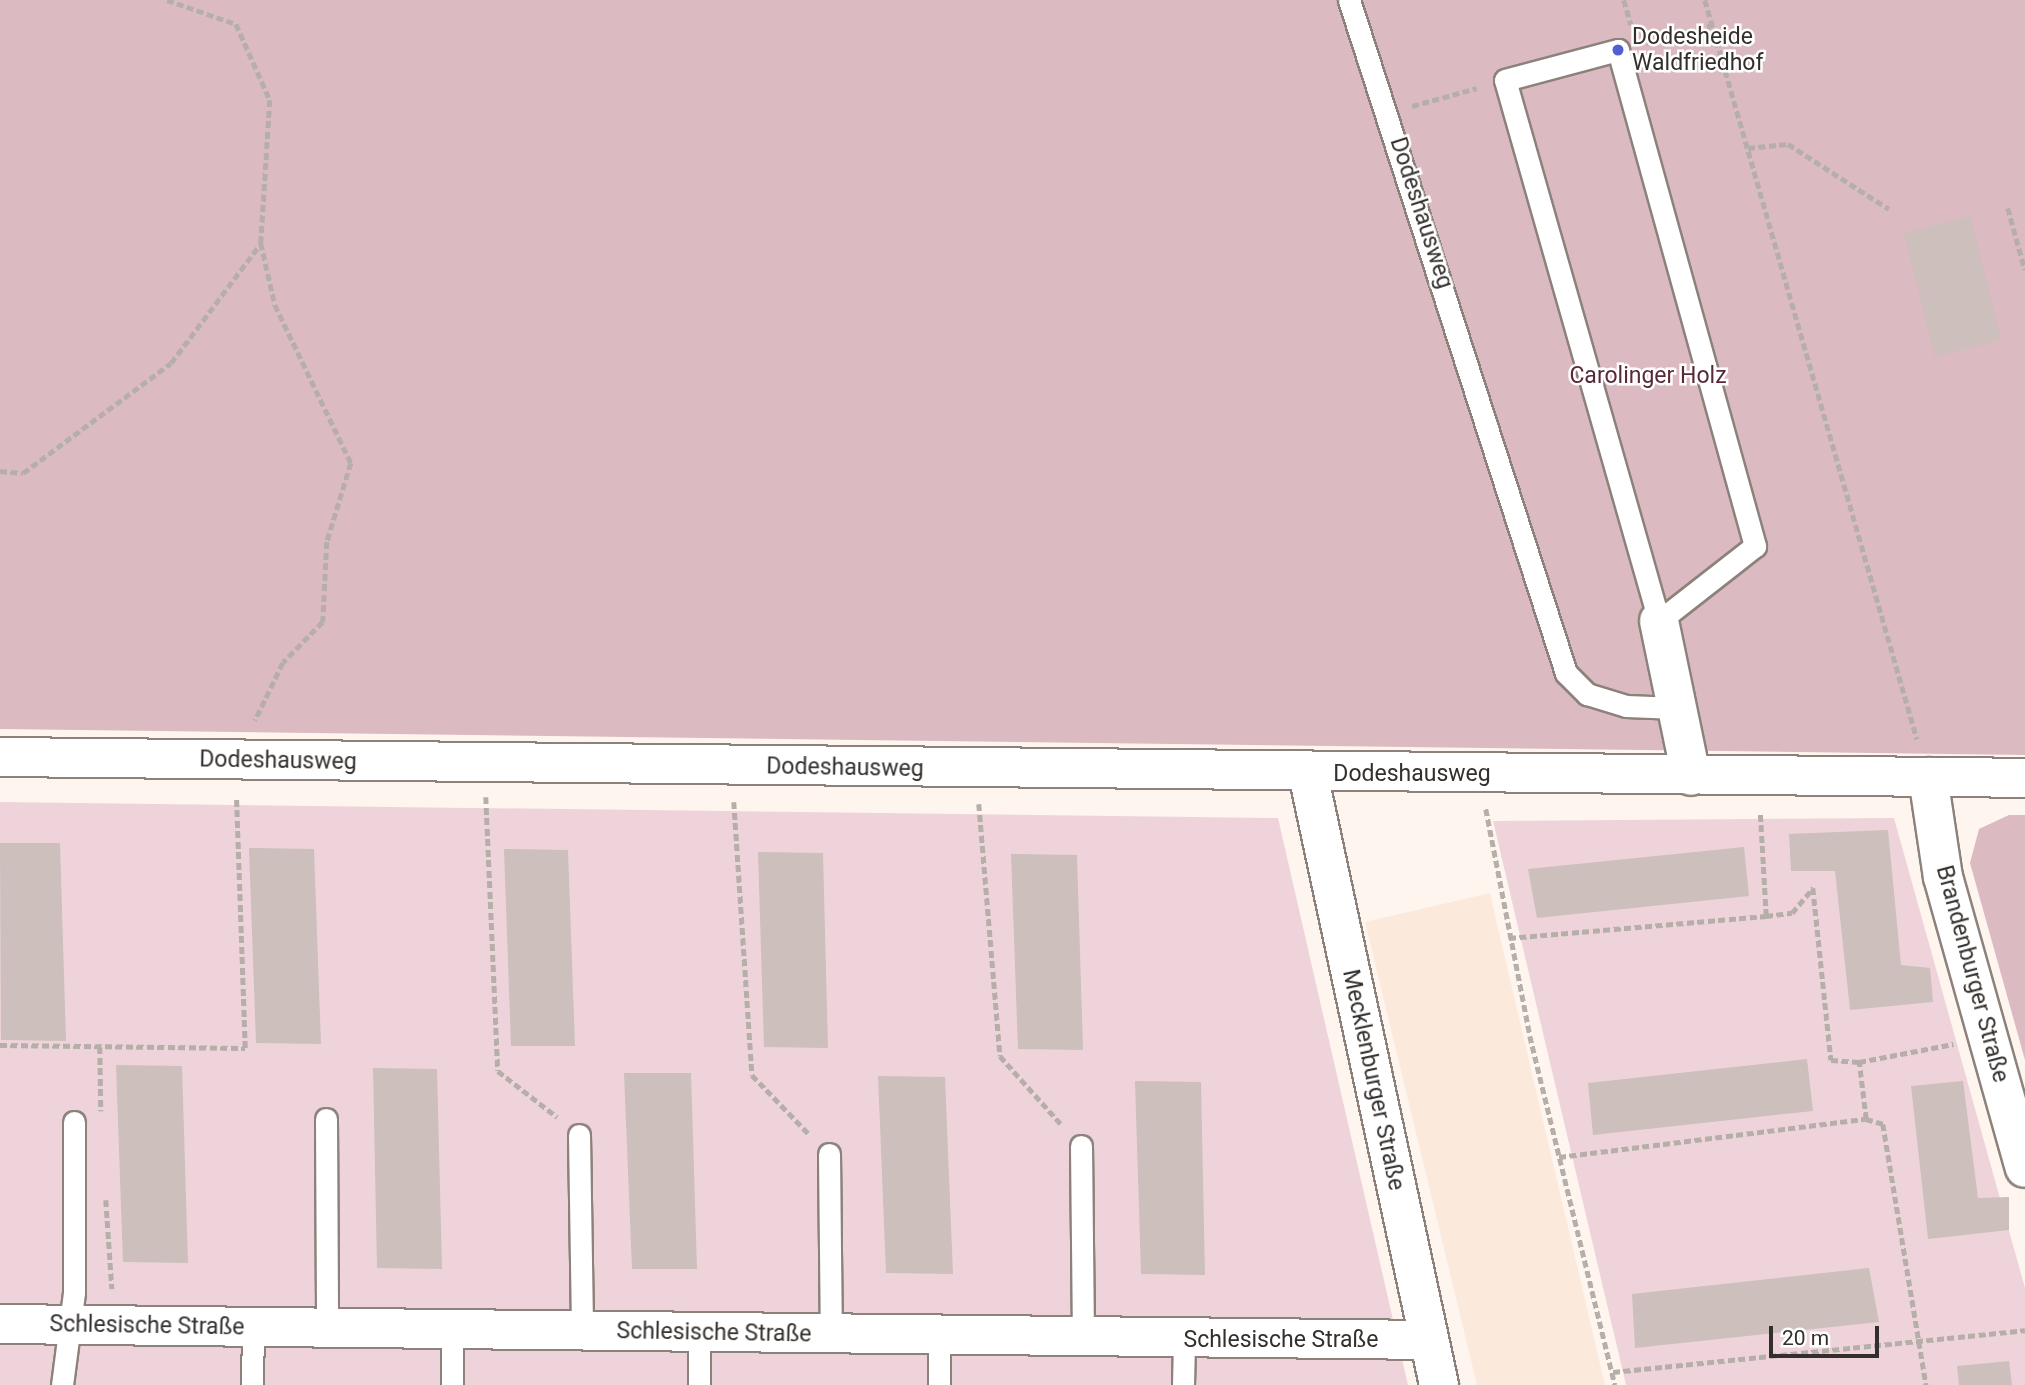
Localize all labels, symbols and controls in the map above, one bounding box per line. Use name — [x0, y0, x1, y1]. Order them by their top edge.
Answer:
place label: Dodesheide Waldfriedhof — [1632, 23, 1763, 77]
marker: Dodesheide Waldfriedhof — [1610, 42, 1626, 58]
street label: Dodeshausweg — [1384, 134, 1458, 292]
park label: Carolinger Holz — [1569, 362, 1727, 390]
street label: Dodeshausweg — [199, 746, 357, 776]
street label: Dodeshausweg — [766, 753, 924, 783]
street label: Dodeshausweg — [1333, 760, 1491, 788]
street label: Brandenburger Straße — [1930, 863, 2014, 1085]
street label: Mecklenburger Straße — [1336, 967, 1410, 1193]
street label: Schlesische Straße — [49, 1311, 245, 1341]
scale bar — [1773, 1312, 1883, 1356]
street label: Schlesische Straße — [616, 1318, 812, 1348]
street label: Schlesische Straße — [1183, 1326, 1379, 1354]
text: 20 m — [1782, 1326, 1829, 1350]

